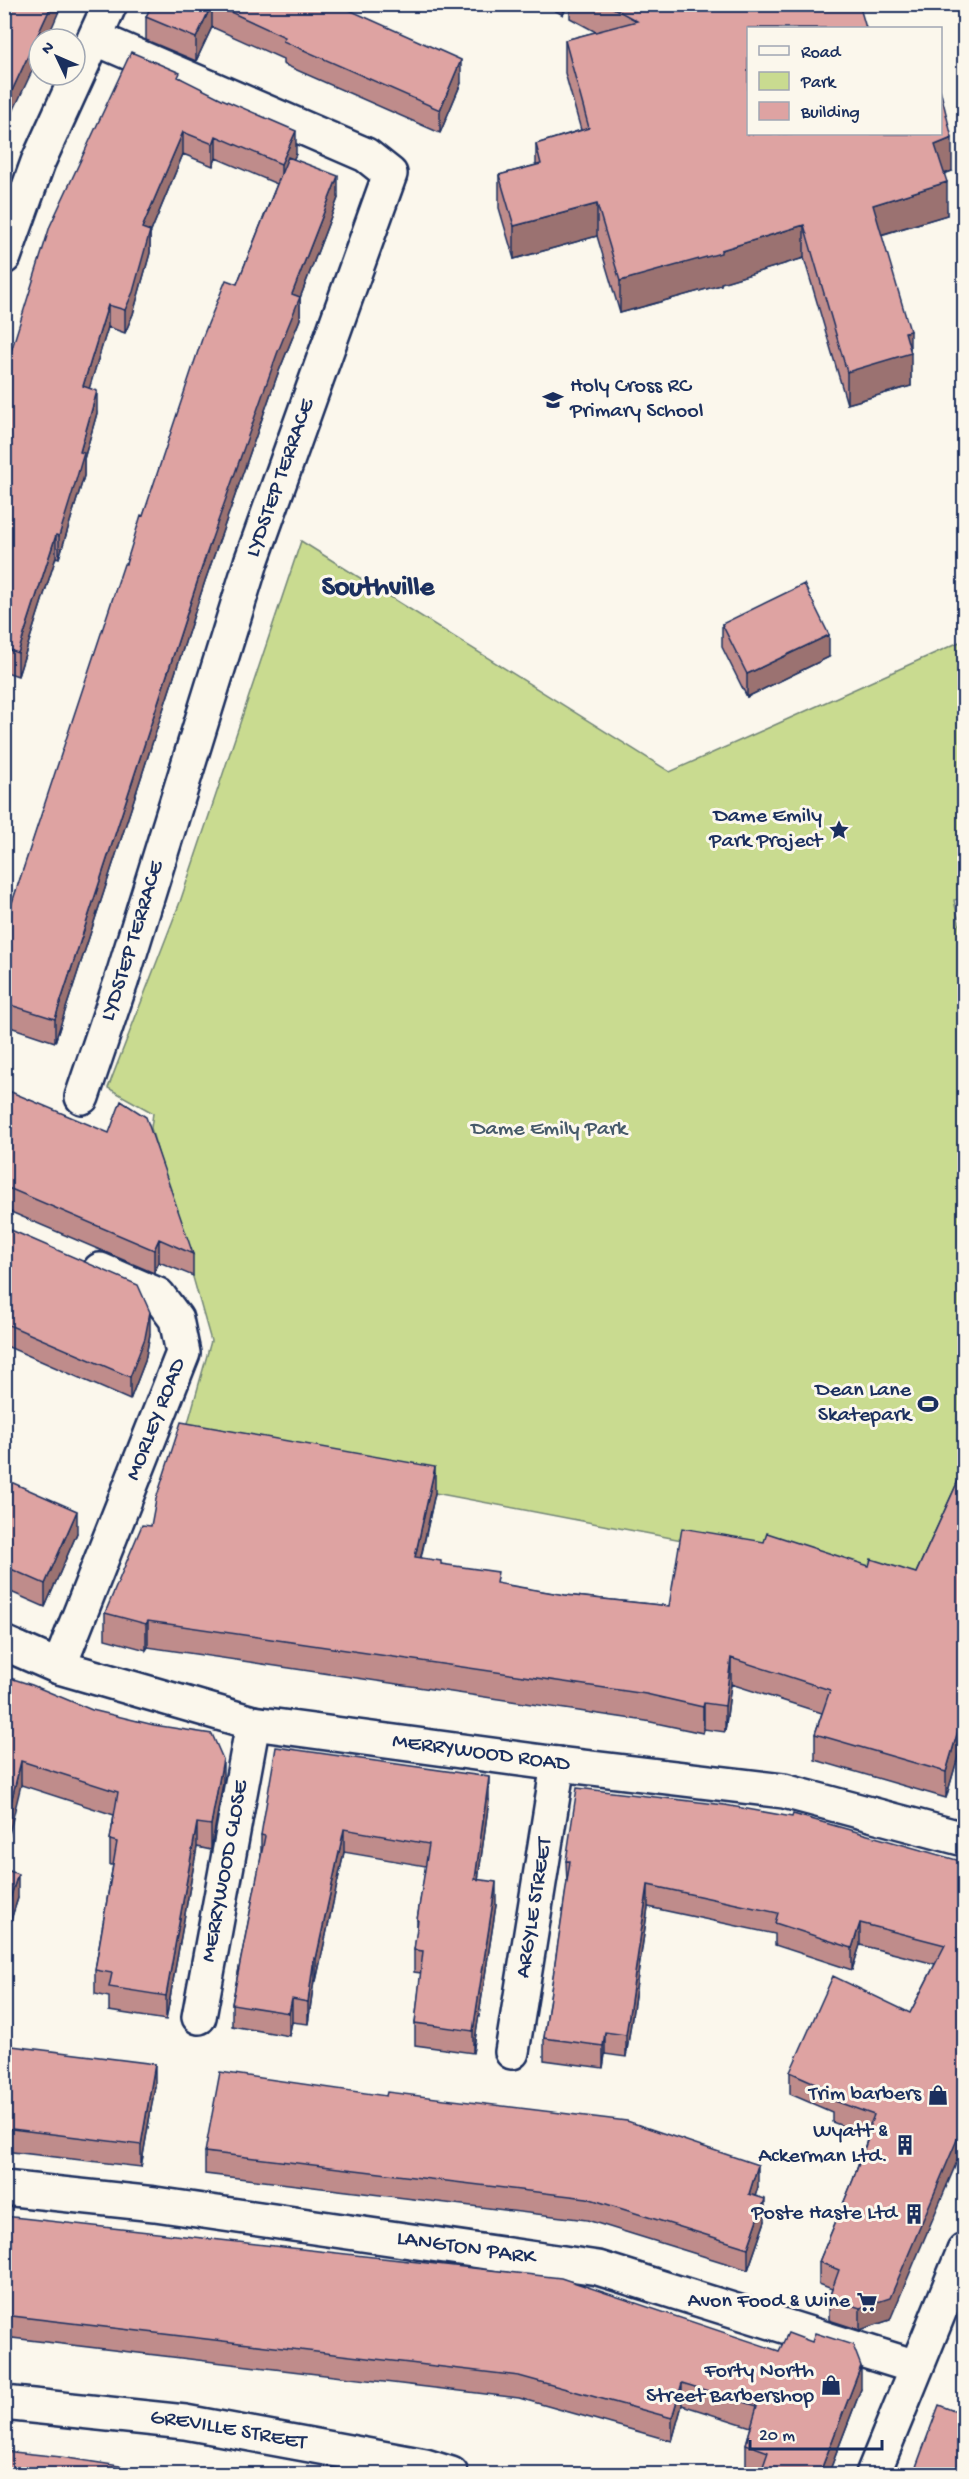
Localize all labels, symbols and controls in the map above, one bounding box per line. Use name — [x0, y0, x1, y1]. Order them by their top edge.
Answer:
north arrow — [27, 27, 87, 87]
legend — [747, 27, 942, 135]
text: N — [38, 38, 60, 59]
text: Road — [801, 43, 842, 64]
text: Park — [800, 73, 837, 94]
text: Building — [800, 103, 860, 124]
place label: Holy Cross RC Primary School — [569, 374, 704, 425]
school or university icon: Holy Cross RC Primary School — [541, 388, 565, 412]
street label: LYDSTEP TERRACE — [241, 394, 322, 561]
district label: Southville — [322, 572, 436, 605]
place label: Dame Emily Park Project — [708, 804, 824, 855]
place icon: Dame Emily Park Project — [827, 818, 851, 842]
street label: LYDSTEP TERRACE — [96, 857, 171, 1025]
park label: Dame Emily Park — [469, 1117, 629, 1143]
street label: MORLEY ROAD — [121, 1354, 193, 1485]
place label: Dean Lane Skatepark — [813, 1378, 913, 1429]
sports icon: Dean Lane Skatepark — [916, 1392, 940, 1416]
street label: MERRYWOOD ROAD — [391, 1729, 572, 1778]
street label: MERRYWOOD CLOSE — [196, 1777, 255, 1964]
street label: ARGYLE STREET — [511, 1834, 559, 1980]
place label: Trim barbers — [807, 2082, 922, 2108]
shop icon: Trim barbers — [926, 2083, 950, 2107]
place label: Wyatt & Ackerman Ltd. — [758, 2119, 888, 2170]
building icon: Wyatt & Ackerman Ltd. — [893, 2133, 917, 2157]
place label: Poste Haste Ltd — [750, 2201, 899, 2227]
building icon: Poste Haste Ltd — [902, 2202, 926, 2226]
street label: LANGTON PARK — [395, 2226, 540, 2272]
place label: Avon Food & Wine — [687, 2289, 851, 2315]
supermarket icon: Avon Food & Wine — [855, 2290, 879, 2314]
place label: Forty North Street Barbershop — [646, 2359, 814, 2410]
shop icon: Forty North Street Barbershop — [819, 2373, 843, 2397]
street label: GREVILLE STREET — [149, 2405, 310, 2457]
scale bar — [750, 2413, 882, 2451]
text: 20 m — [759, 2426, 795, 2447]

